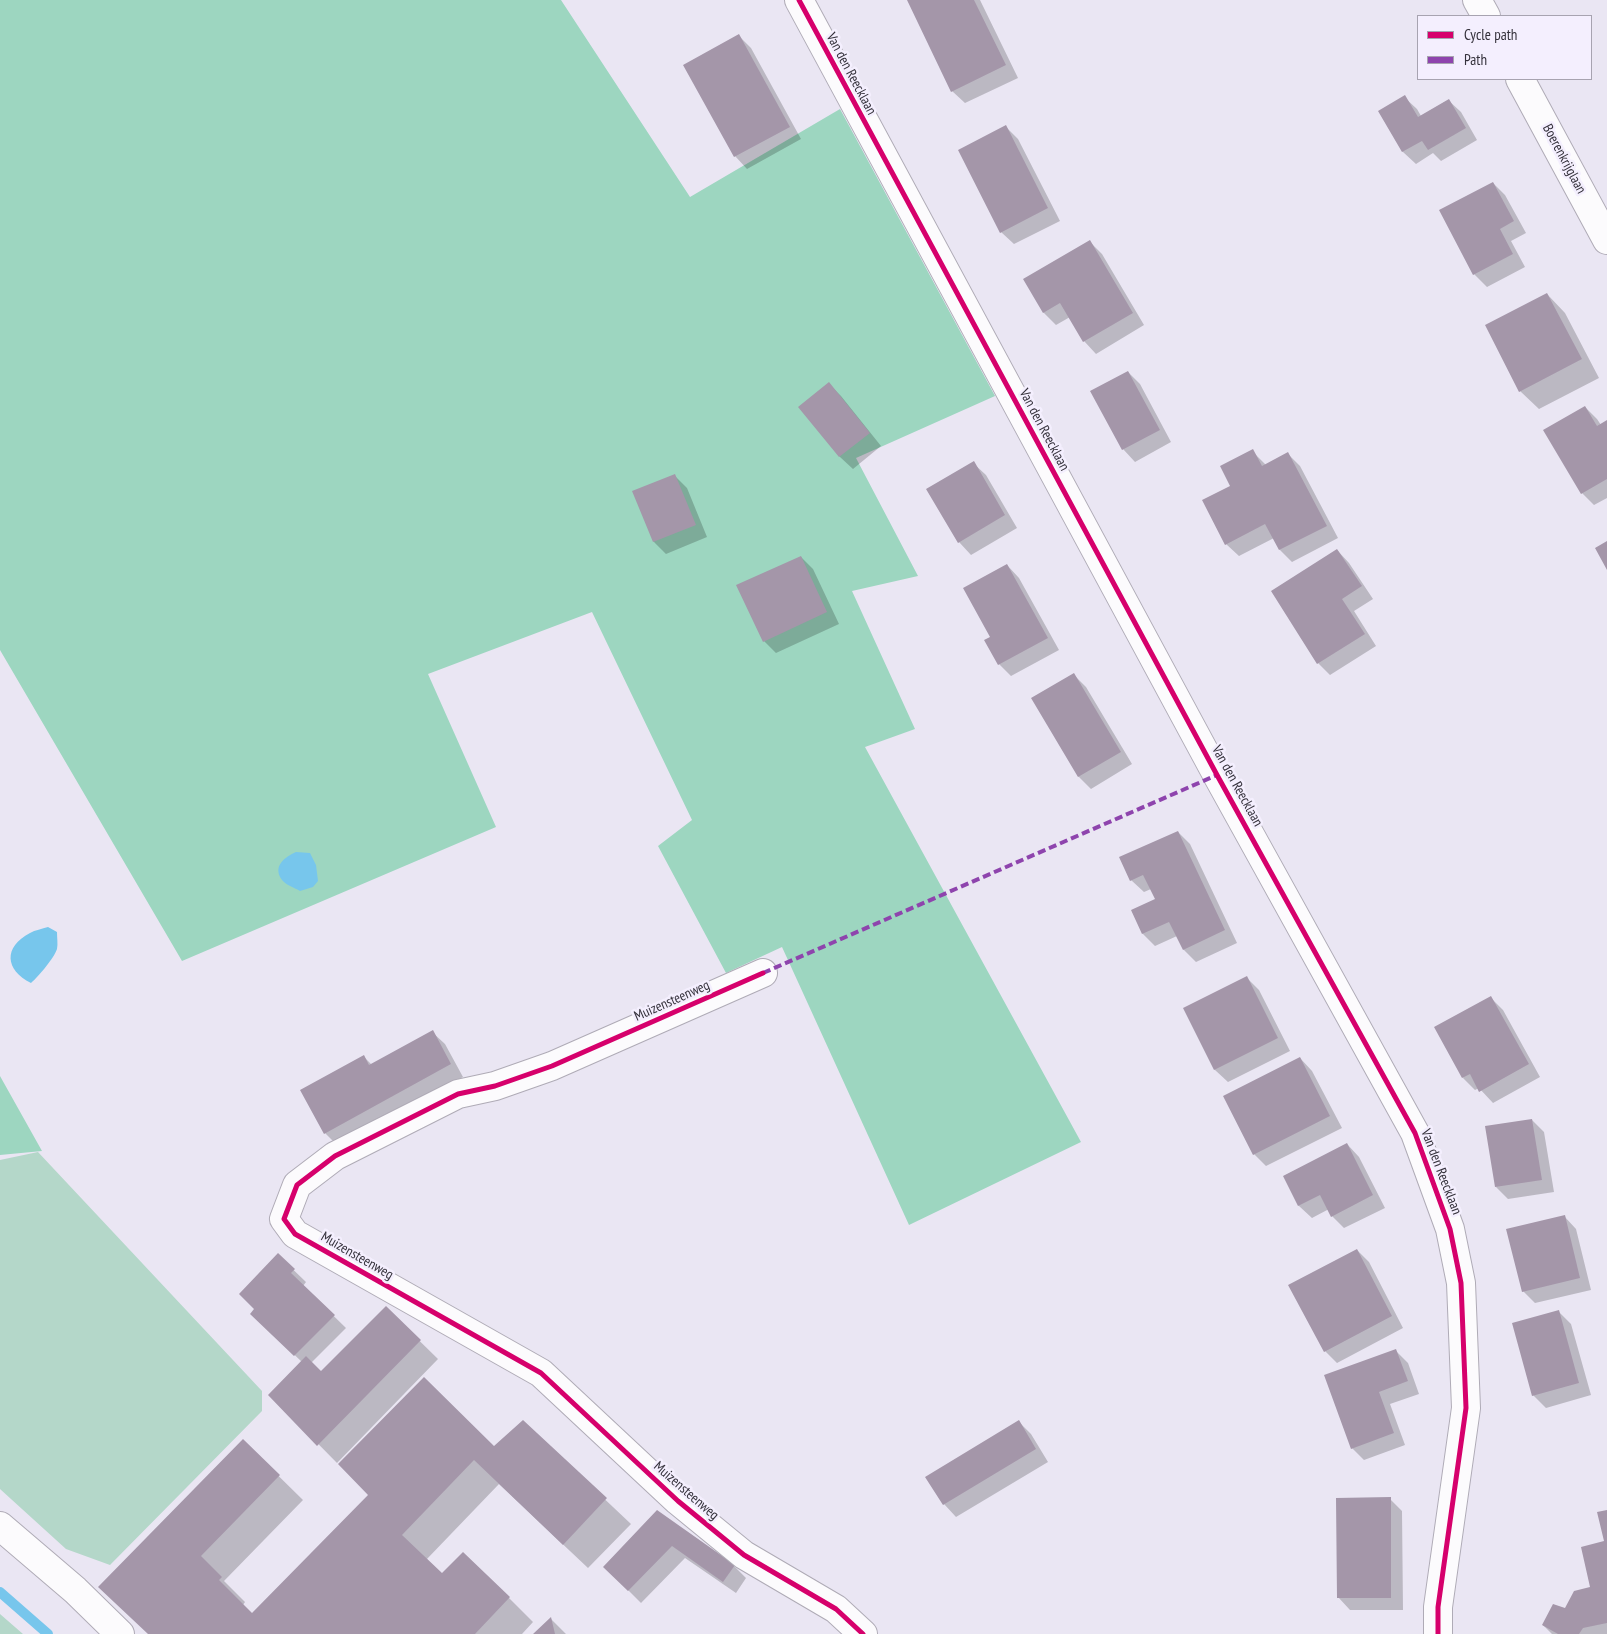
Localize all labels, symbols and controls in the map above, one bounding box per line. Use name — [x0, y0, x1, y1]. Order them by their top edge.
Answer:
legend — [1417, 15, 1592, 80]
text: Cycle path — [1464, 25, 1517, 44]
street label: Van den Reecklaan — [822, 30, 880, 118]
text: Path — [1464, 50, 1487, 69]
street label: Boerenkrijglaan — [1539, 121, 1589, 197]
street label: Van den Reecklaan — [1015, 386, 1073, 474]
street label: Van den Reecklaan — [1208, 743, 1266, 829]
street label: Muizensteenweg — [632, 977, 712, 1025]
street label: Van den Reecklaan — [1417, 1127, 1465, 1217]
street label: Muizensteenweg — [318, 1229, 396, 1283]
street label: Muizensteenweg — [650, 1458, 722, 1524]

